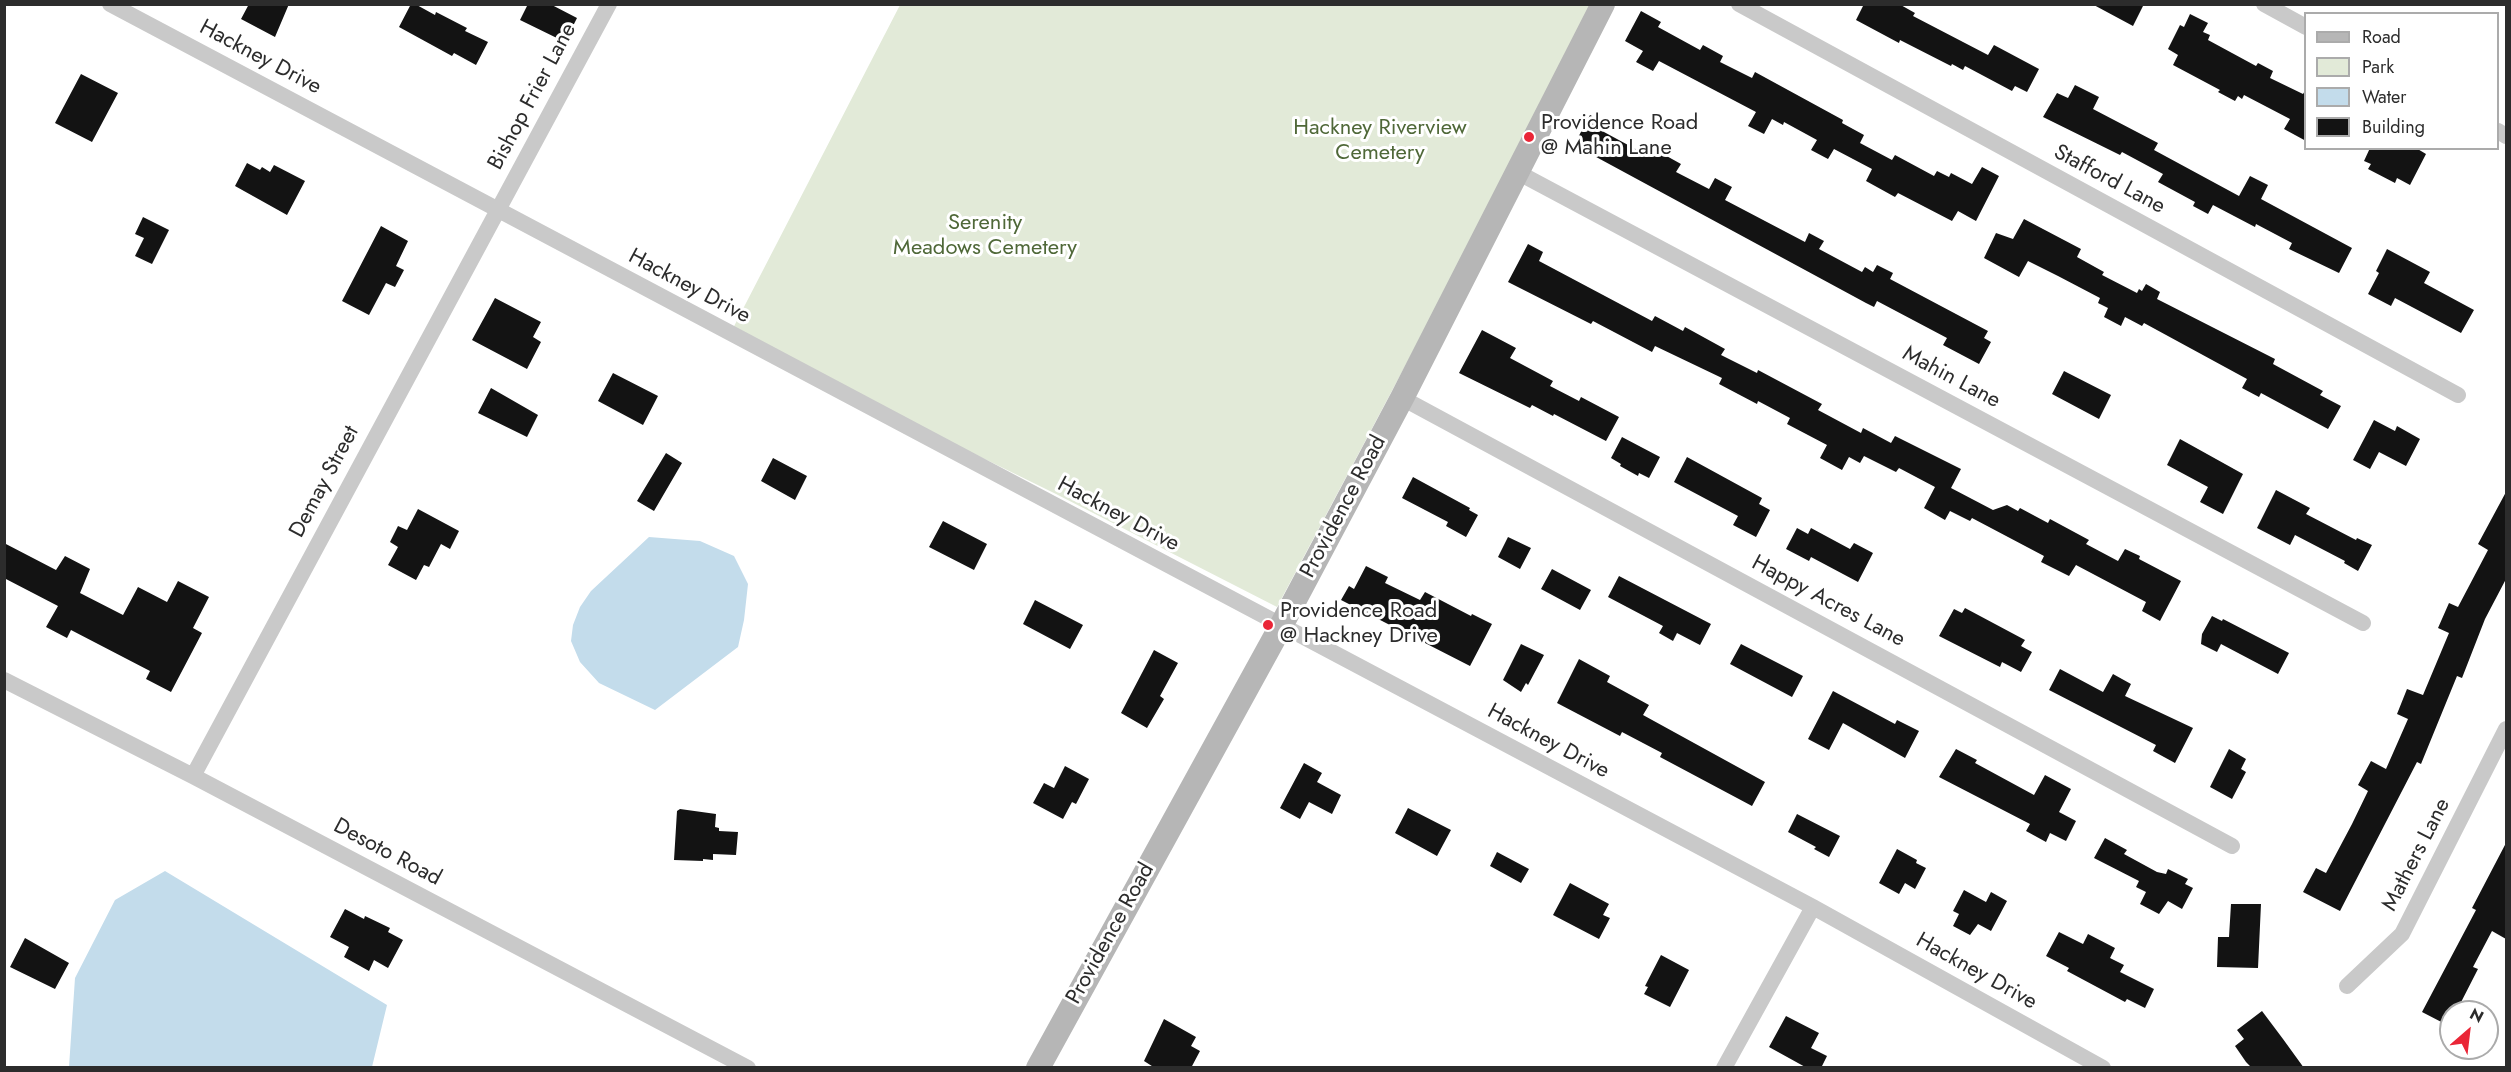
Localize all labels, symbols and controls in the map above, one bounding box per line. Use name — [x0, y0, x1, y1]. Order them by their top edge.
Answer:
legend — [2304, 12, 2499, 150]
street label: Hackney Drive — [195, 15, 325, 101]
street label: Bishop Frier Lane — [483, 19, 583, 175]
text: Road — [2362, 24, 2401, 50]
text: Park — [2362, 54, 2394, 80]
text: Water — [2362, 84, 2406, 110]
place label: Providence Road @ Mahin Lane — [1541, 111, 1698, 162]
text: Building — [2362, 114, 2425, 140]
park label: Hackney Riverview Cemetery — [1293, 116, 1467, 168]
marker: Providence Road @ Mahin Lane — [1522, 130, 1536, 144]
street label: Stafford Lane — [2049, 140, 2169, 220]
park label: Serenity Meadows Cemetery — [893, 211, 1077, 262]
street label: Hackney Drive — [624, 244, 754, 330]
street label: Mahin Lane — [1897, 341, 2005, 415]
street label: Demay Street — [285, 422, 365, 542]
street label: Providence Road — [1295, 431, 1393, 583]
street label: Hackney Drive — [1053, 472, 1183, 558]
street label: Happy Acres Lane — [1747, 550, 1909, 654]
place label: Providence Road @ Hackney Drive — [1280, 599, 1438, 650]
marker: Providence Road @ Hackney Drive — [1261, 618, 1275, 632]
street label: Hackney Drive — [1483, 699, 1613, 785]
street label: Mathers Lane — [2377, 794, 2457, 916]
street label: Desoto Road — [328, 814, 446, 892]
street label: Providence Road — [1061, 859, 1161, 1009]
street label: Hackney Drive — [1911, 928, 2041, 1016]
north arrow — [2439, 1000, 2499, 1060]
text: N — [2466, 1002, 2488, 1029]

